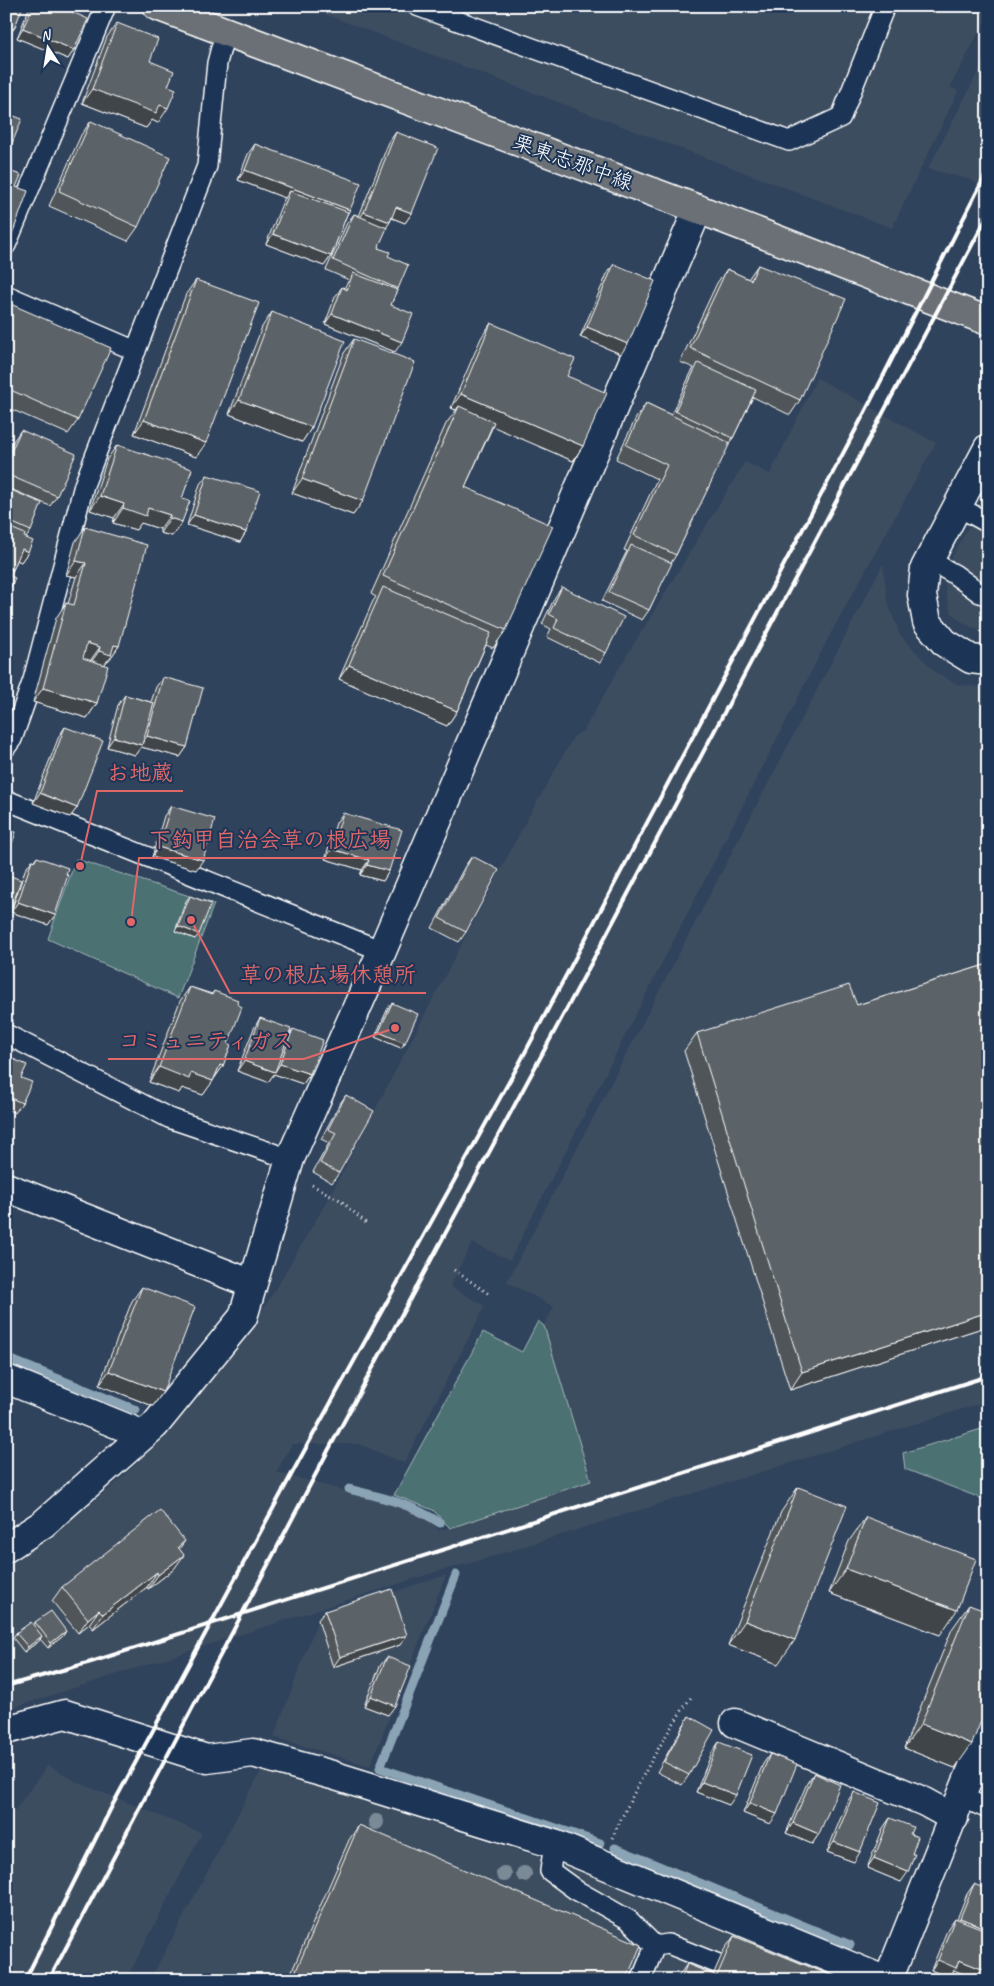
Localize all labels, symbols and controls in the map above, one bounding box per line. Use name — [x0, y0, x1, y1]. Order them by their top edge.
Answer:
north arrow — [22, 22, 72, 72]
text: N — [39, 26, 54, 45]
street label: 栗東志那中線 — [509, 128, 637, 196]
callout: お地蔵 — [97, 754, 183, 791]
text: お地蔵 — [107, 759, 173, 787]
callout: 下鈎甲自治会草の根広場 — [139, 821, 401, 858]
text: 下鈎甲自治会草の根広場 — [149, 826, 391, 854]
callout: 草の根広場休憩所 — [230, 956, 426, 993]
text: 草の根広場休憩所 — [240, 961, 416, 989]
callout: コミュニティガス — [108, 1022, 304, 1059]
text: コミュニティガス — [118, 1027, 294, 1055]

